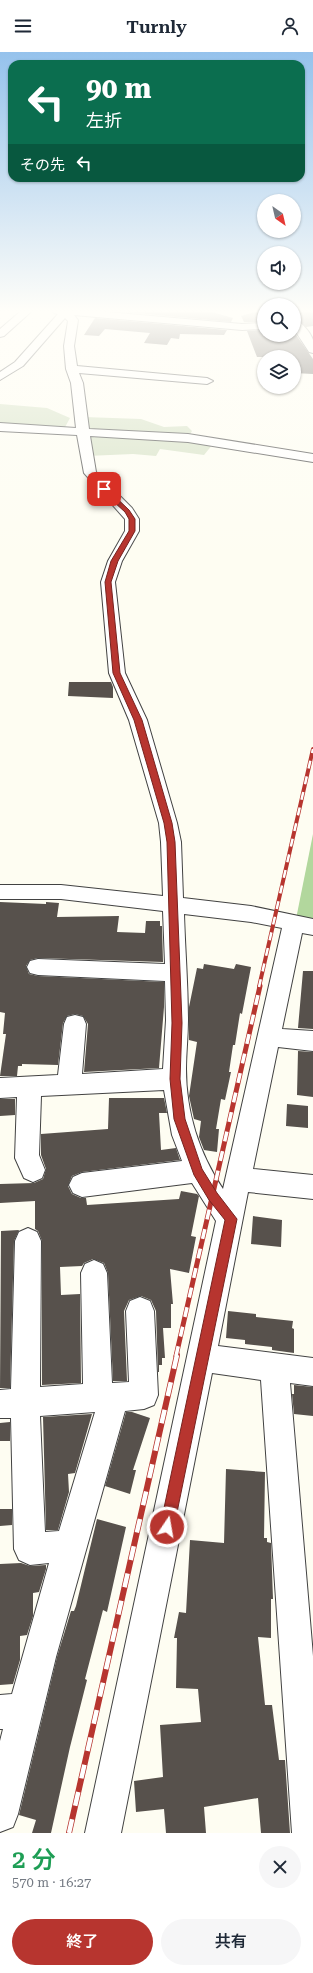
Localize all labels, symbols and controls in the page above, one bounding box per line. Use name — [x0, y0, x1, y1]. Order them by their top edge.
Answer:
icon: menu — [12, 15, 34, 37]
icon: person — [279, 15, 301, 37]
text: Turnly — [126, 16, 187, 37]
text: 90 m — [86, 72, 151, 105]
icon: left — [20, 76, 72, 128]
text: 左折 — [86, 110, 122, 131]
icon: left — [73, 152, 95, 174]
text: その先 — [20, 156, 65, 174]
north arrow — [257, 194, 301, 238]
map controls — [257, 194, 301, 394]
button: sound — [257, 246, 301, 290]
button: search — [257, 298, 301, 342]
button: layers — [257, 350, 301, 394]
pin — [87, 472, 121, 506]
icon: arrive — [93, 478, 115, 500]
position arrow — [146, 1506, 188, 1548]
text: 2 分 — [12, 1846, 56, 1874]
button: close — [259, 1846, 301, 1888]
text: 570 m · 16:27 — [12, 1875, 91, 1890]
button: 終了 — [12, 1919, 153, 1965]
button: 共有 — [161, 1919, 301, 1965]

